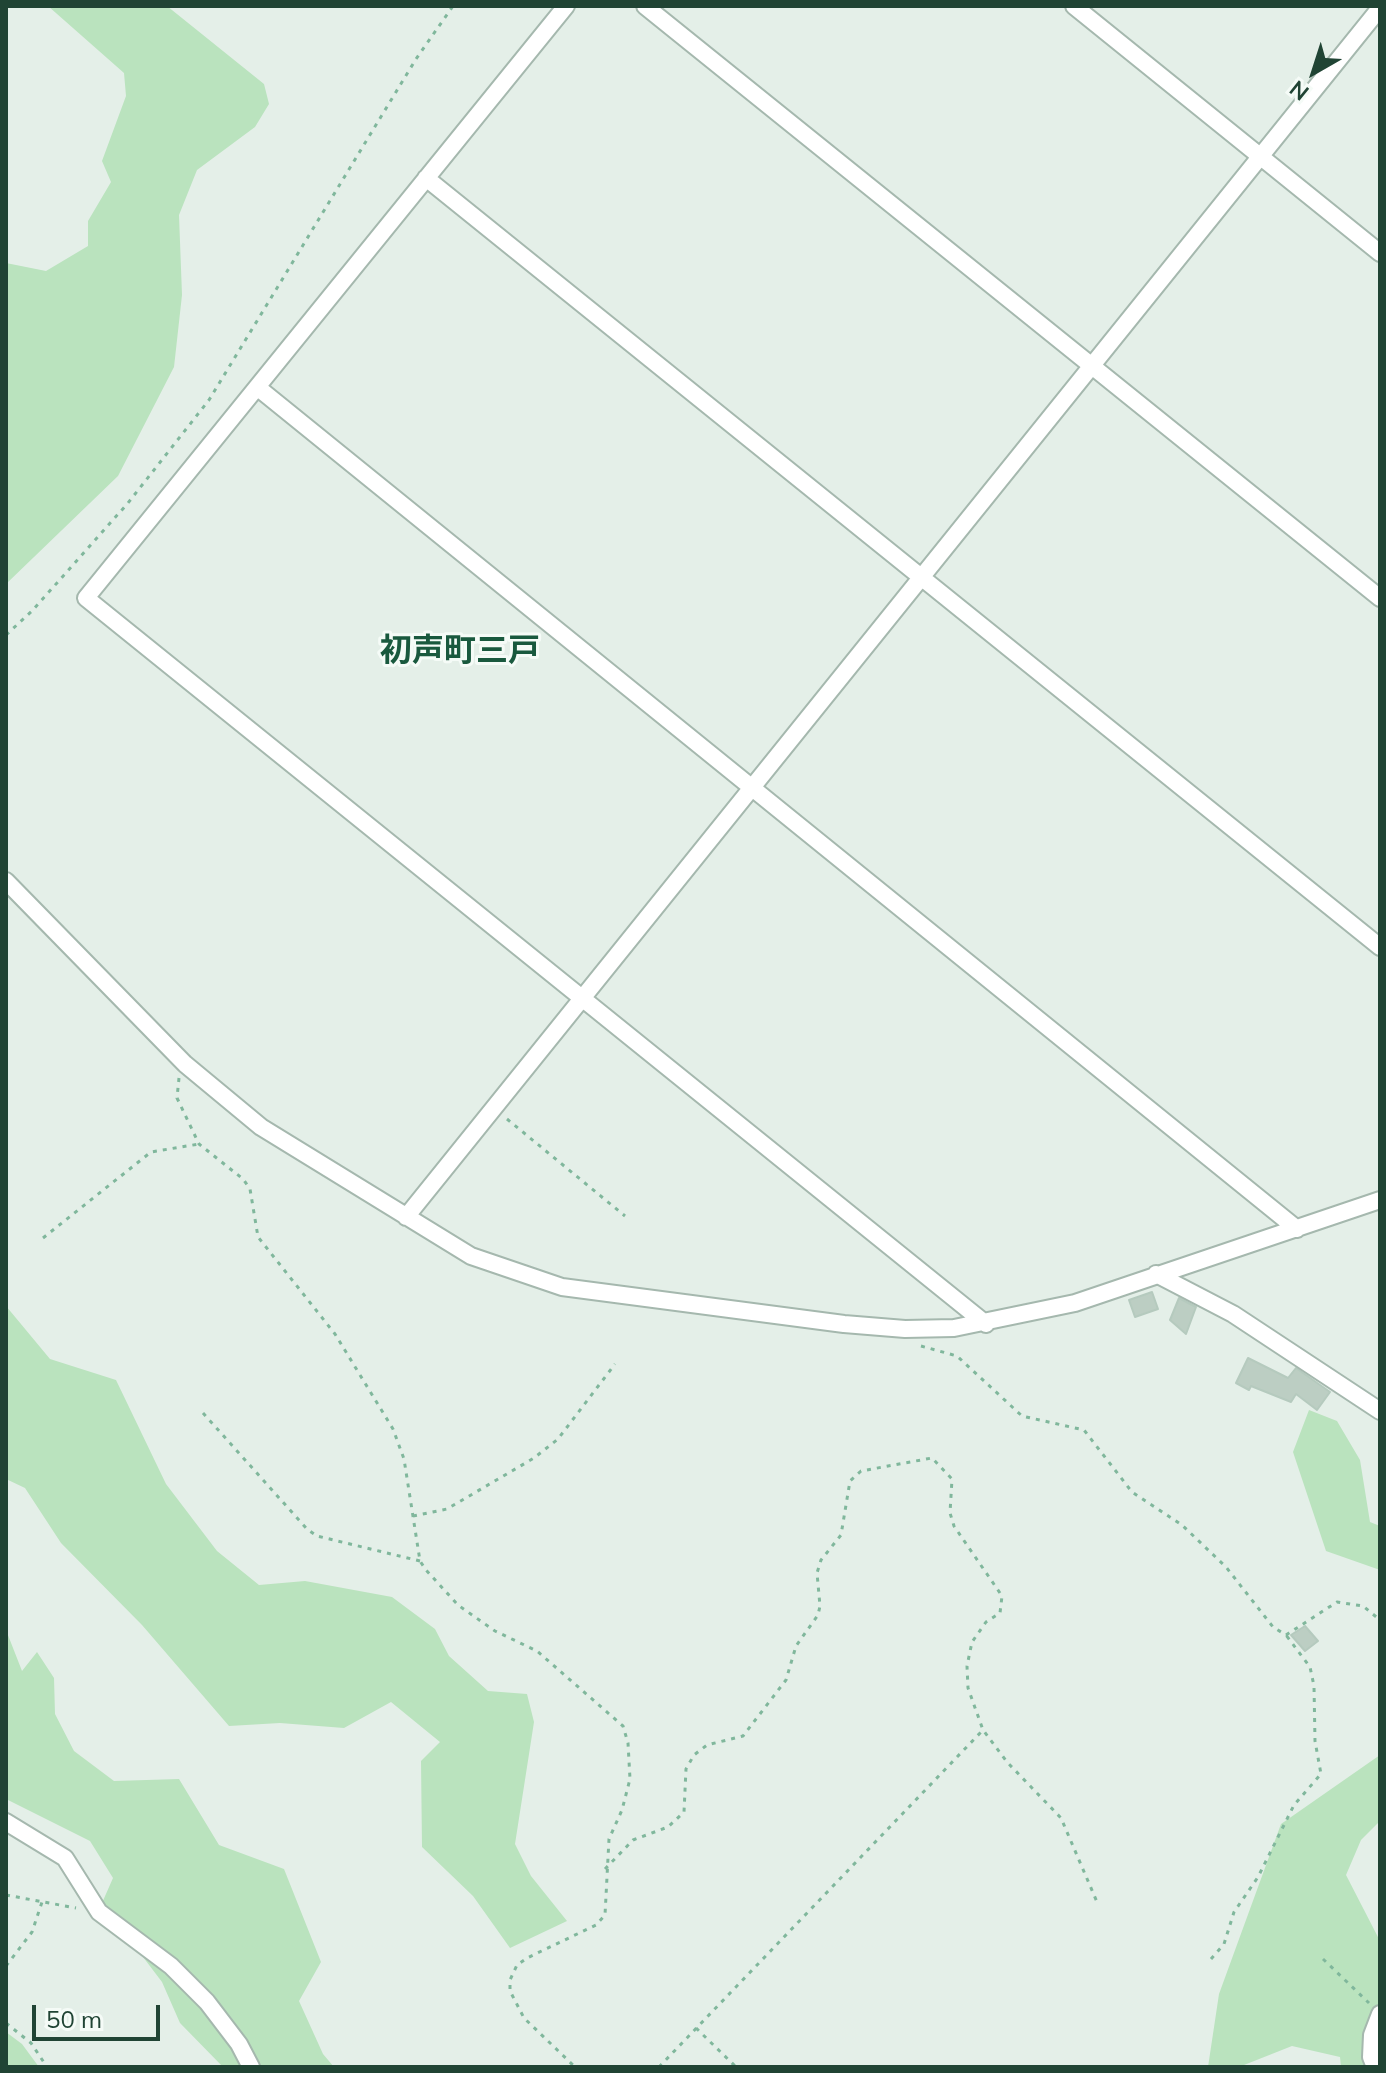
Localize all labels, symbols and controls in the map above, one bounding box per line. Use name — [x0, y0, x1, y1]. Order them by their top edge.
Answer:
north arrow — [1274, 32, 1354, 112]
text: N — [1284, 75, 1314, 107]
district label: 初声町三戸 — [380, 632, 540, 670]
scale bar — [36, 1989, 164, 2039]
text: 50 m — [46, 2004, 102, 2034]

